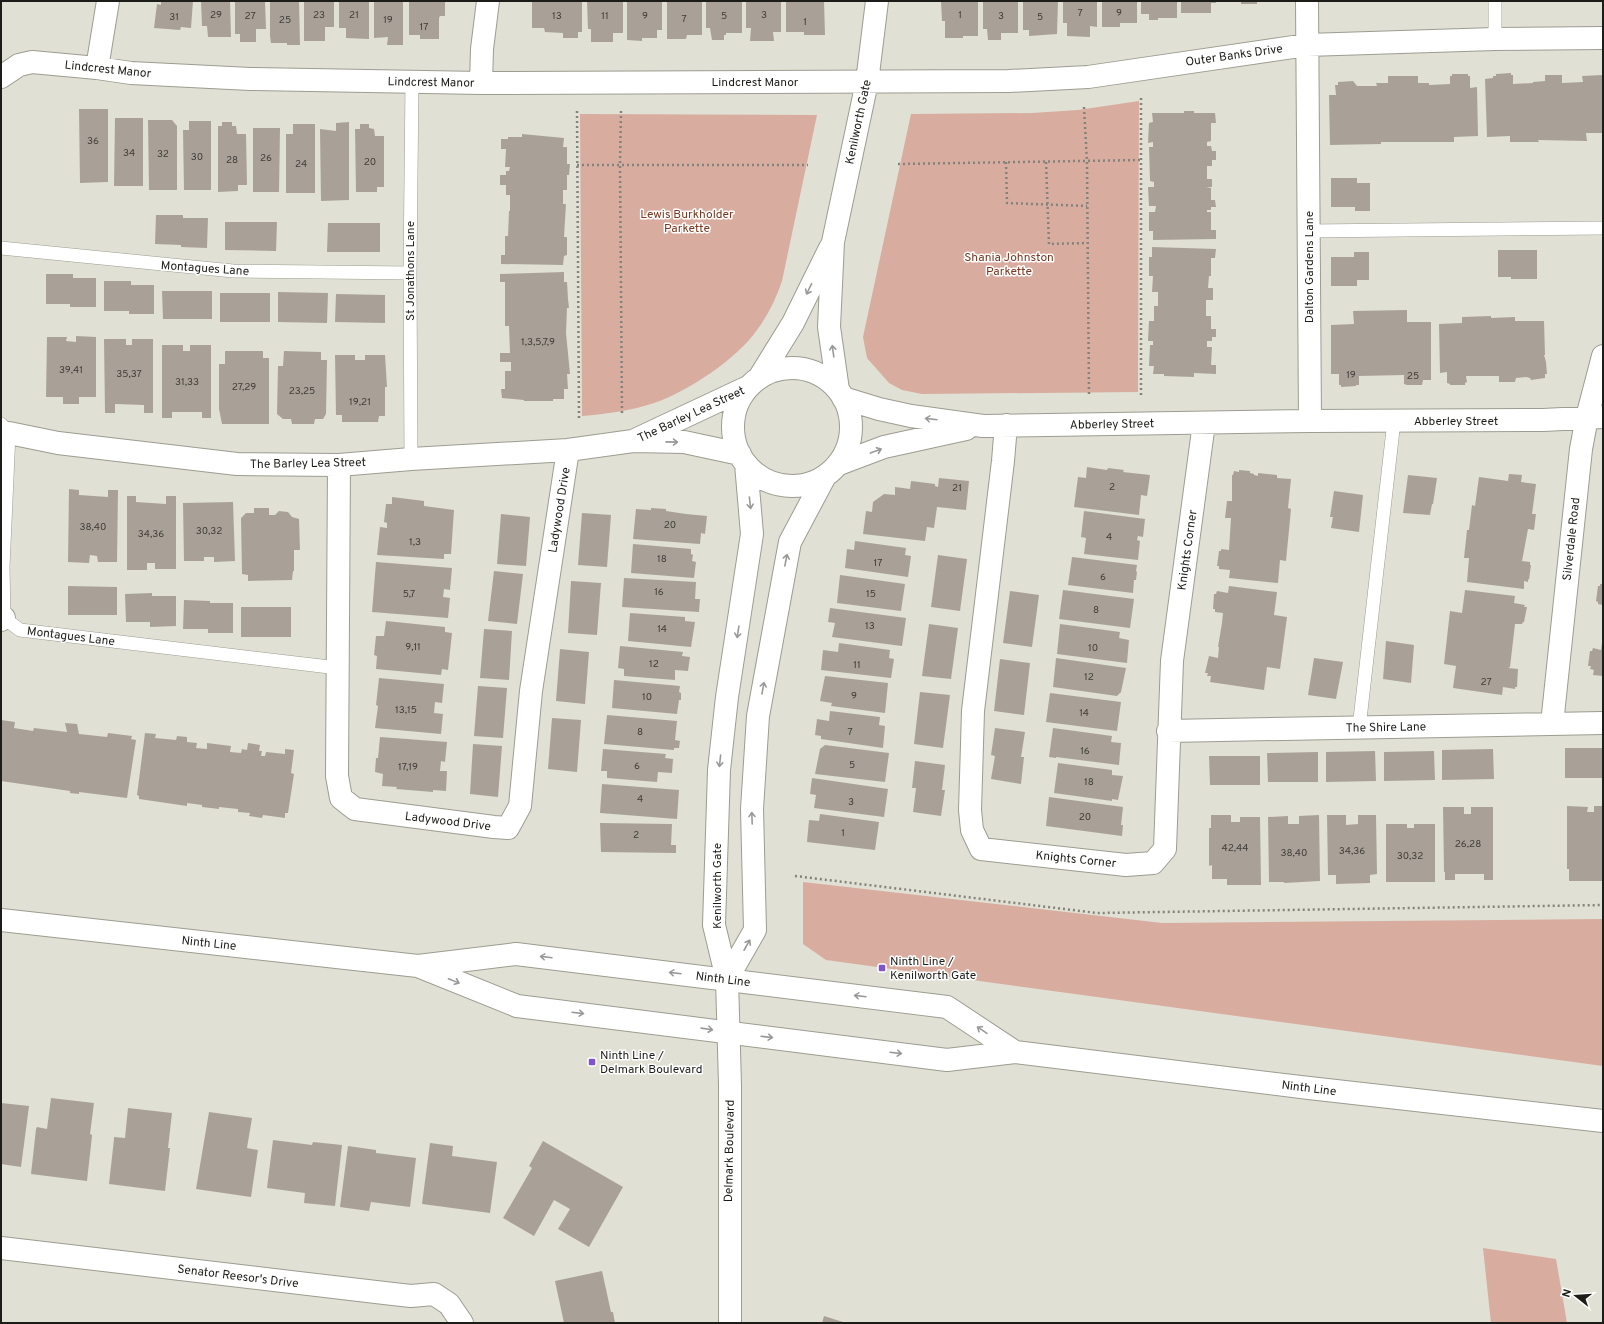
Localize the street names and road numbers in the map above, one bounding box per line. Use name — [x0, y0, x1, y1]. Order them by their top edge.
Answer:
street label: Outer Banks Drive — [1184, 41, 1284, 71]
street label: Lindcrest Manor — [64, 57, 152, 83]
street label: Lindcrest Manor — [387, 74, 475, 92]
street label: Lindcrest Manor — [711, 75, 799, 91]
street label: Kenilworth Gate — [842, 78, 876, 166]
street label: Dalton Gardens Lane — [1302, 211, 1318, 323]
street label: St Jonathons Lane — [403, 221, 419, 321]
street label: Montagues Lane — [160, 258, 250, 280]
street label: The Barley Lea Street — [635, 383, 747, 447]
street label: Abberley Street — [1414, 414, 1498, 430]
street label: Abberley Street — [1070, 416, 1154, 434]
street label: The Barley Lea Street — [250, 455, 366, 473]
street label: Ladywood Drive — [545, 466, 575, 554]
street label: Silverdale Road — [1560, 497, 1584, 582]
street label: Knights Corner — [1174, 509, 1202, 591]
street label: Montagues Lane — [26, 624, 116, 650]
street label: The Shire Lane — [1346, 719, 1426, 737]
street label: Ladywood Drive — [404, 809, 492, 835]
street label: Kenilworth Gate — [710, 843, 726, 929]
street label: Knights Corner — [1035, 848, 1117, 872]
street label: Ninth Line — [181, 933, 237, 955]
street label: Ninth Line — [695, 969, 751, 991]
street label: Ninth Line — [1281, 1078, 1337, 1100]
street label: Delmark Boulevard — [721, 1100, 739, 1202]
street label: Senator Reesor's Drive — [176, 1262, 299, 1292]

